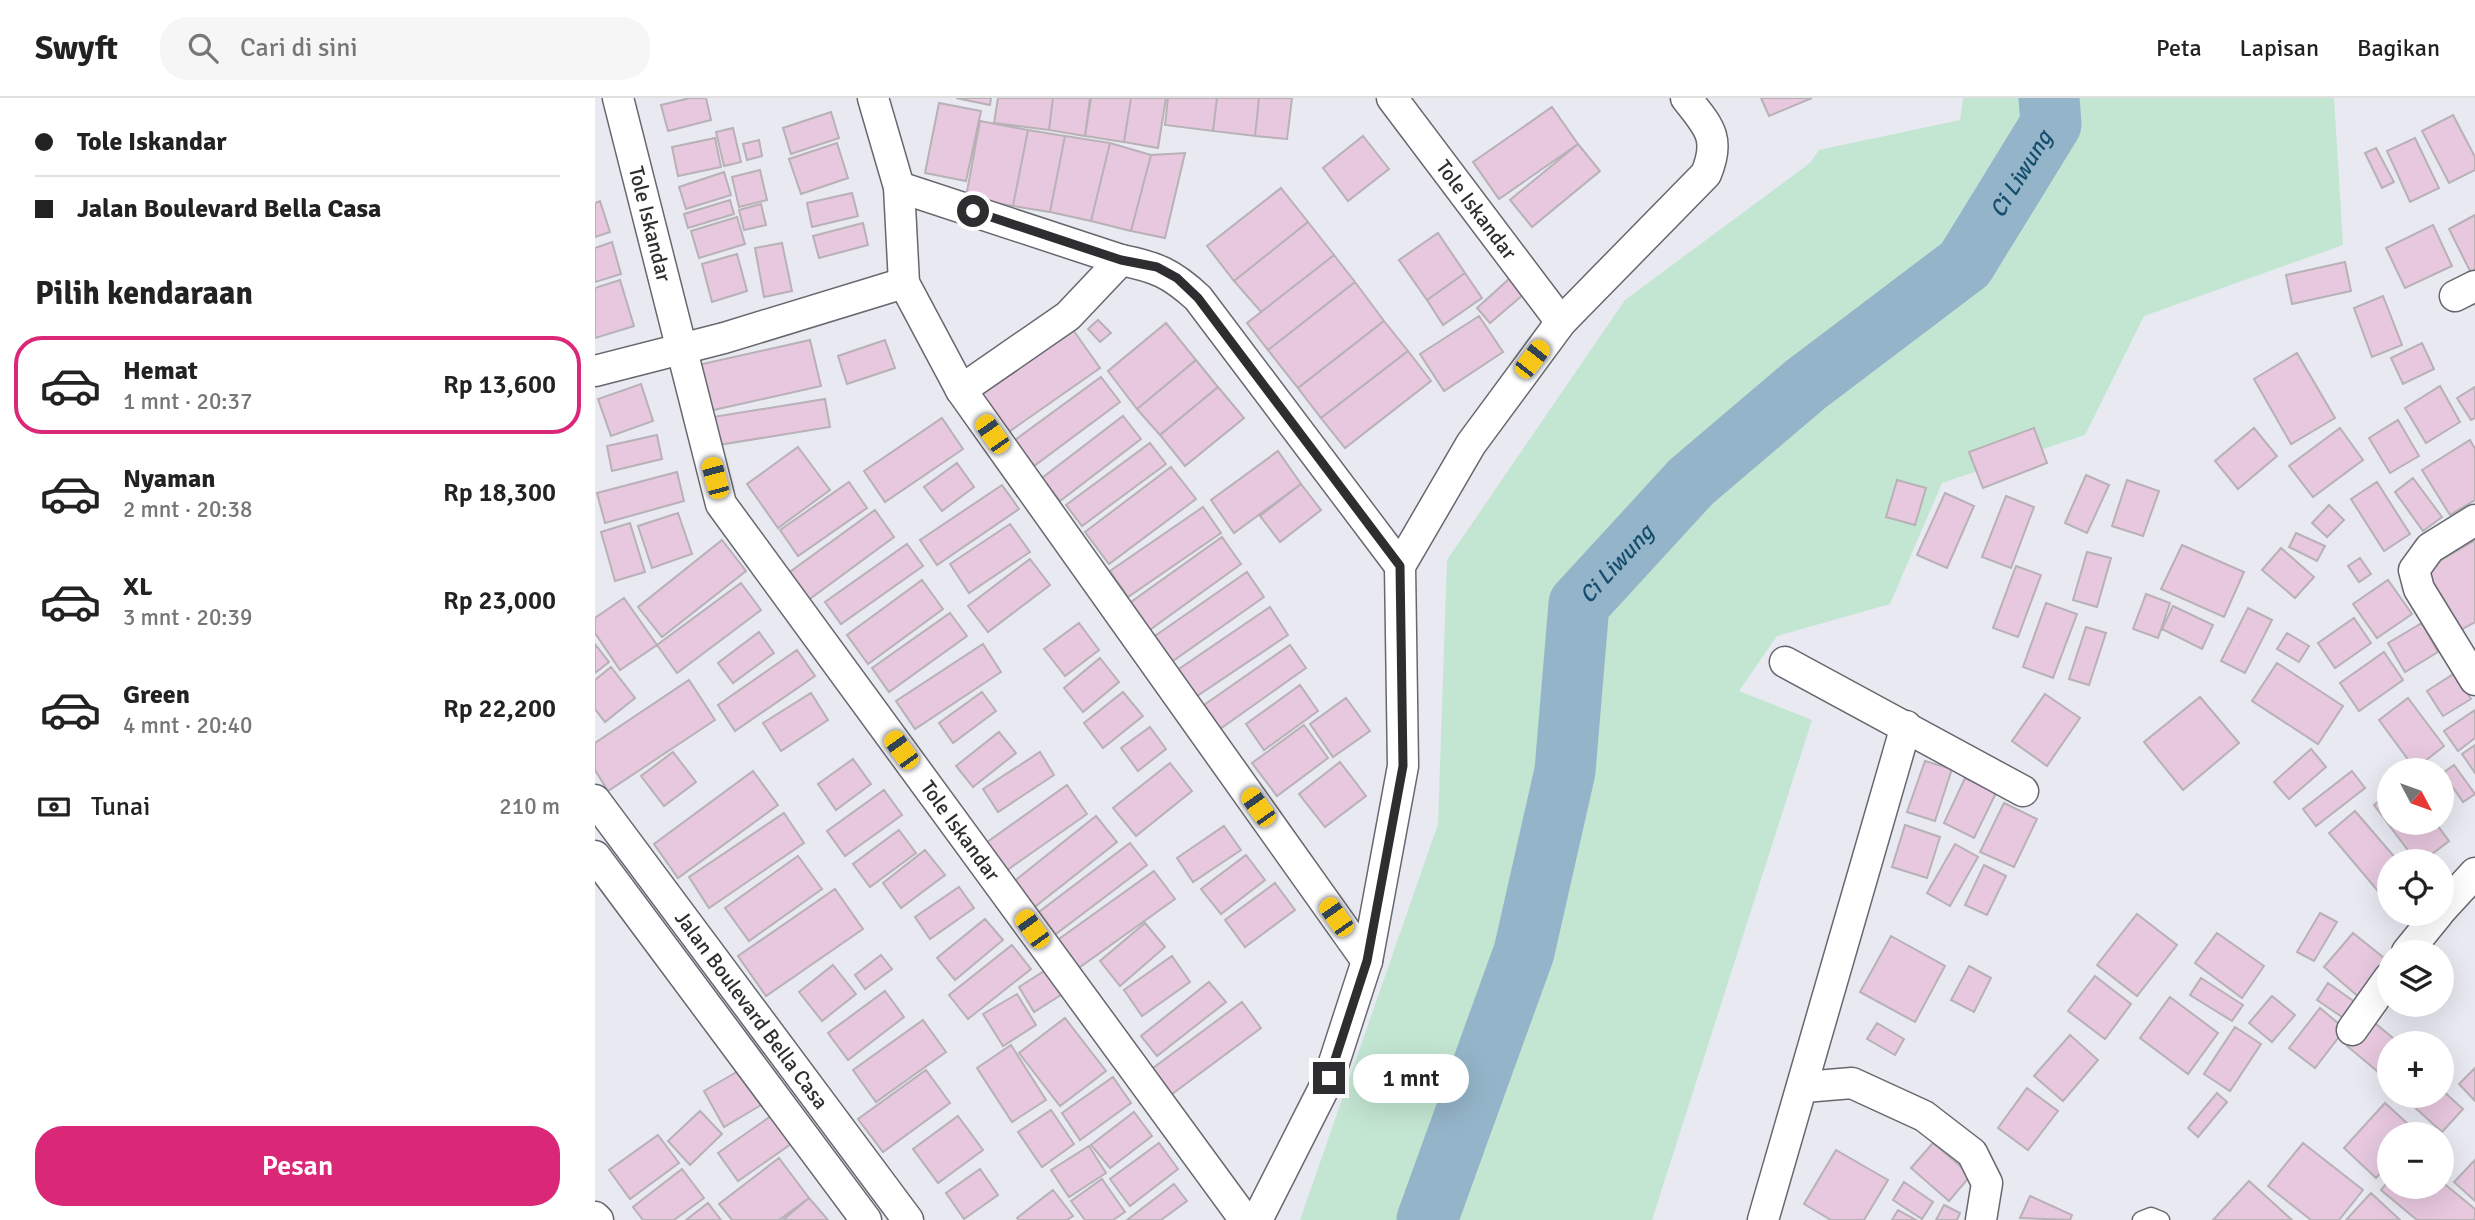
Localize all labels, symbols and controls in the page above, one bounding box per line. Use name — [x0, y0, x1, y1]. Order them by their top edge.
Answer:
search box — [160, 17, 650, 80]
text: Swyft — [35, 28, 118, 69]
icon: search — [184, 29, 222, 67]
text: Cari di sini — [240, 32, 358, 64]
text: Peta — [2156, 33, 2202, 63]
text: Lapisan — [2240, 33, 2319, 63]
text: Bagikan — [2357, 33, 2440, 63]
water label: Ci Liwung — [1983, 124, 2059, 223]
text: Tole Iskandar — [77, 126, 227, 158]
street label: Tole Iskandar — [1430, 155, 1522, 265]
street label: Tole Iskandar — [623, 164, 677, 285]
text: Jalan Boulevard Bella Casa — [77, 193, 381, 225]
route start — [957, 195, 989, 227]
text: Pilih kendaraan — [35, 274, 253, 313]
car — [1511, 336, 1554, 382]
icon: car — [39, 354, 102, 417]
text: Hemat — [123, 355, 198, 387]
text: Rp 13,600 — [443, 369, 556, 401]
text: 1 mnt · 20:37 — [123, 387, 252, 416]
car — [972, 411, 1013, 457]
car — [700, 455, 731, 501]
icon: car — [39, 462, 102, 525]
text: Nyaman — [123, 463, 216, 495]
text: Rp 18,300 — [443, 477, 556, 509]
text: 2 mnt · 20:38 — [123, 495, 252, 524]
water label: Ci Liwung — [1573, 517, 1661, 609]
icon: car — [39, 570, 102, 633]
text: XL — [123, 571, 153, 603]
text: Rp 23,000 — [443, 585, 556, 617]
text: 3 mnt · 20:39 — [123, 603, 252, 632]
icon: car — [39, 678, 102, 741]
text: Green — [123, 679, 190, 711]
text: Rp 22,200 — [443, 693, 556, 725]
text: 4 mnt · 20:40 — [123, 711, 252, 740]
car — [881, 727, 922, 773]
north arrow — [2377, 758, 2453, 835]
map controls — [2377, 758, 2454, 1199]
street label: Tole Iskandar — [915, 776, 1006, 887]
car — [1238, 784, 1279, 830]
icon: cash — [35, 788, 73, 826]
text: Tunai — [91, 791, 150, 823]
text: 210 m — [499, 792, 560, 821]
button: locate — [2377, 849, 2454, 926]
car — [1316, 894, 1357, 940]
street label: Jalan Boulevard Bella Casa — [669, 906, 834, 1114]
car — [1012, 906, 1053, 952]
button: layers — [2377, 940, 2454, 1017]
button: + — [2377, 1031, 2454, 1108]
callout: 1 mnt — [1353, 1054, 1469, 1102]
route end — [1313, 1062, 1345, 1094]
text: 1 mnt — [1383, 1064, 1439, 1093]
button: − — [2377, 1122, 2454, 1199]
button: Pesan — [35, 1126, 560, 1206]

